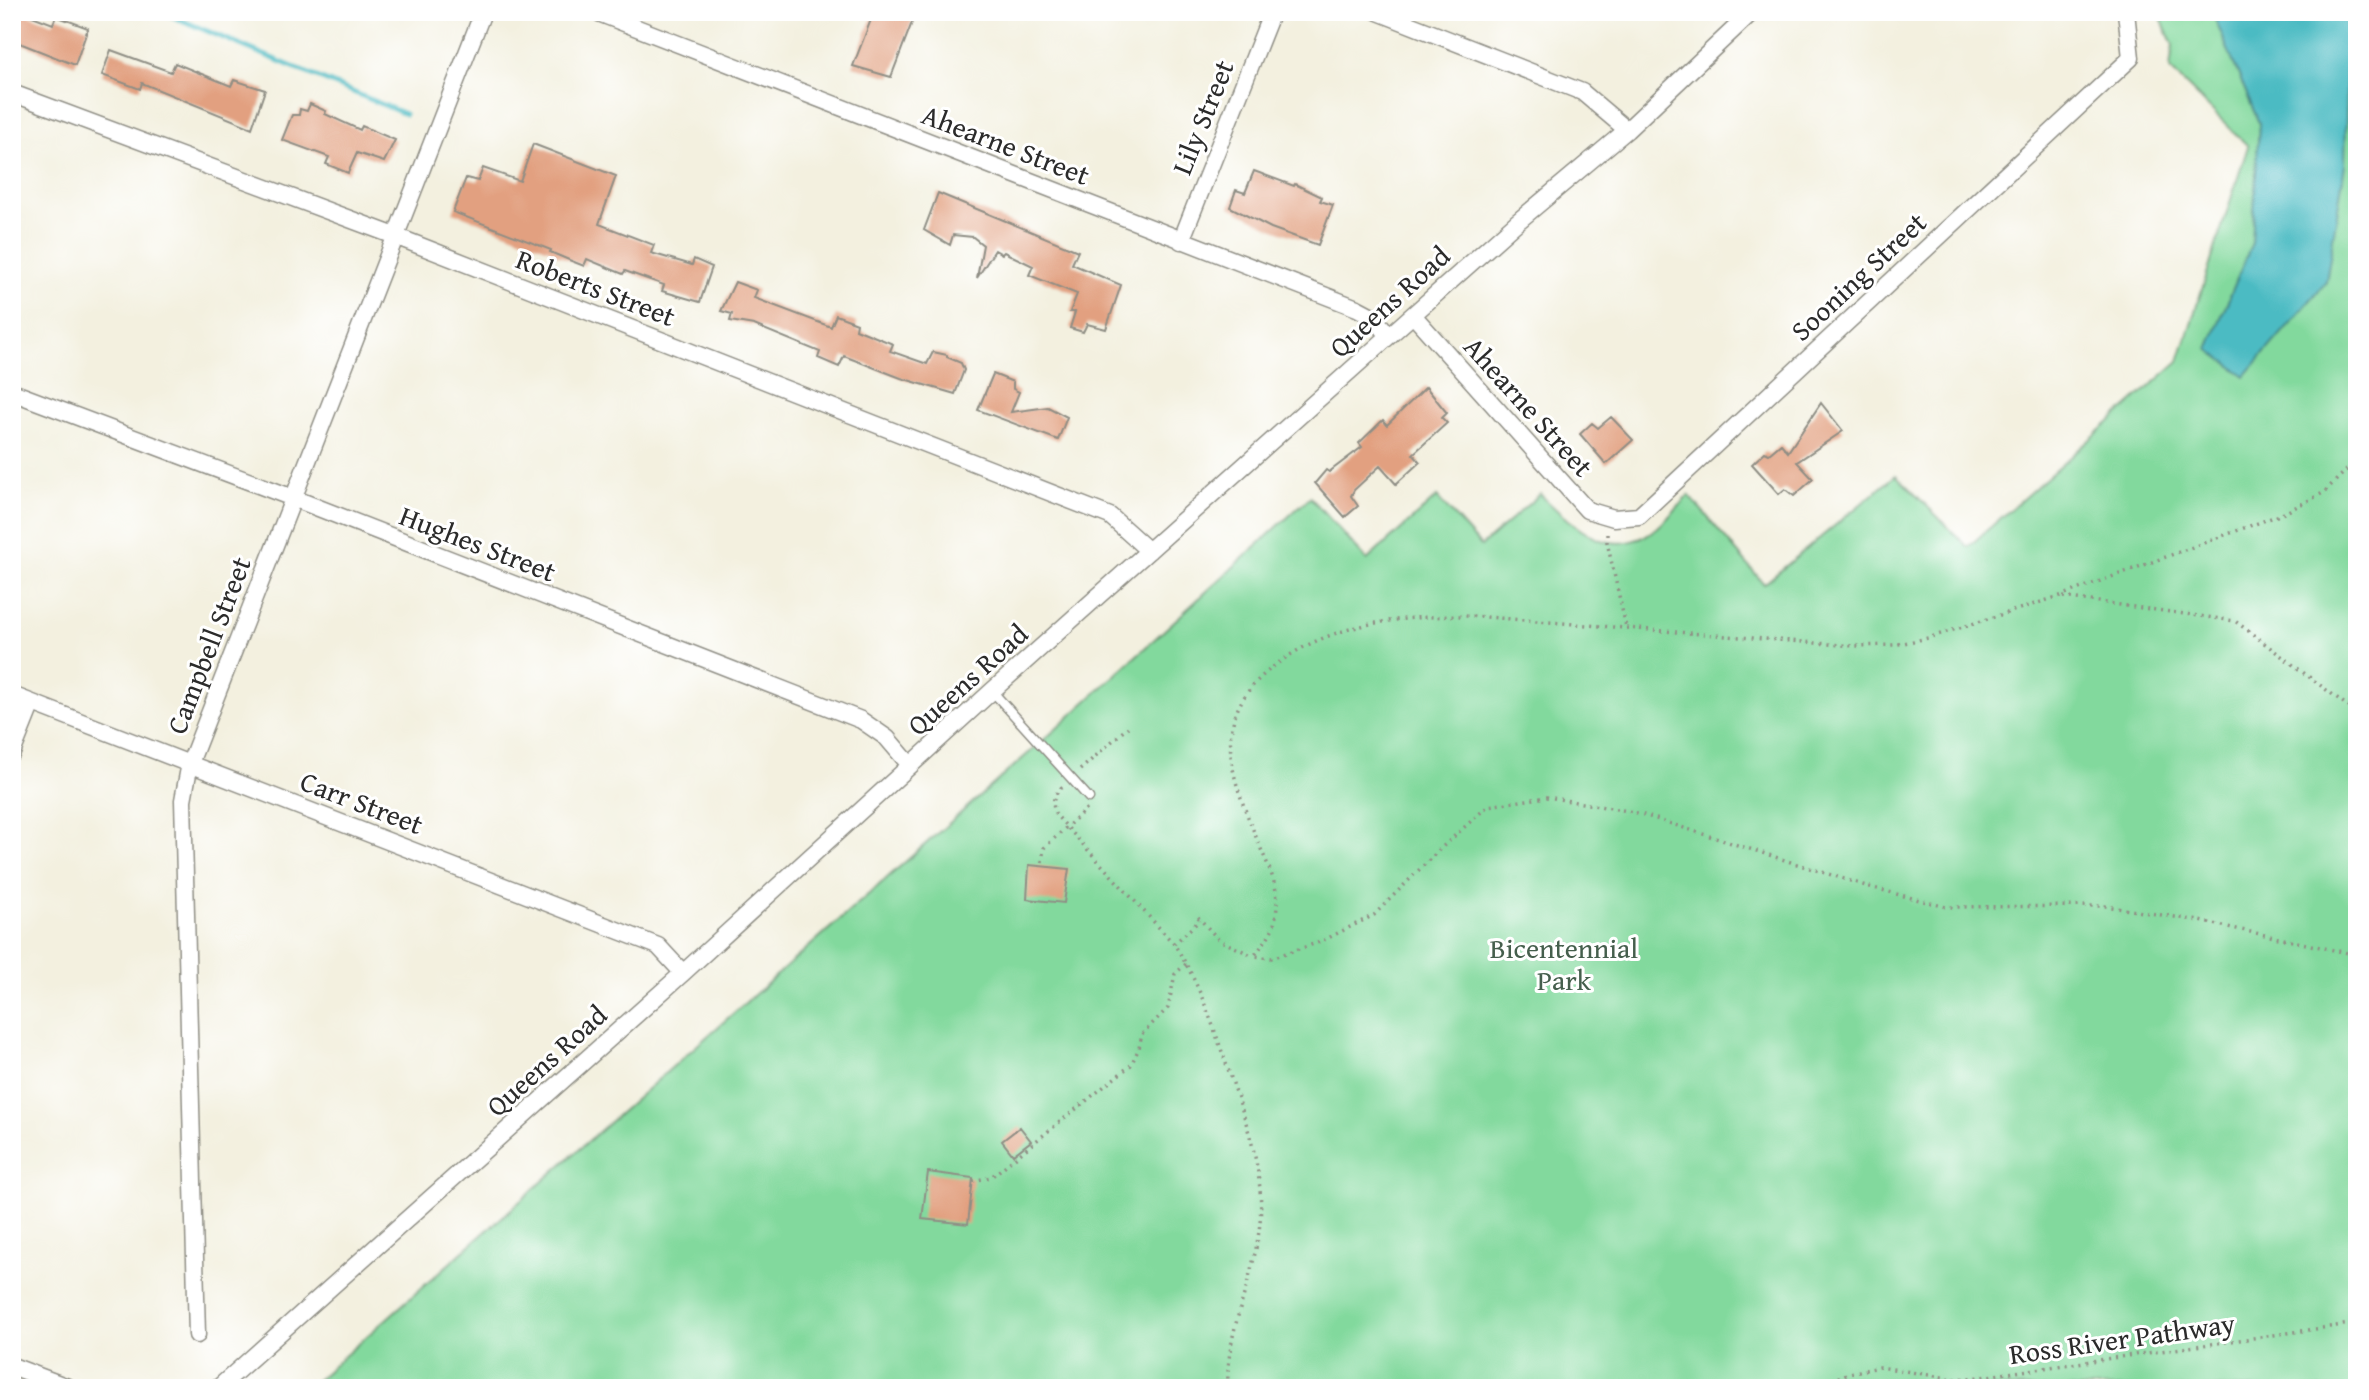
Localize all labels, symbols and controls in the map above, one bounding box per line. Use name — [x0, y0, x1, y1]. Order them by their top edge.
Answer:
street label: Lily Street — [1160, 53, 1244, 180]
street label: Ahearne Street — [916, 93, 1096, 195]
street label: Sooning Street — [1781, 202, 1935, 350]
street label: Queens Road — [1320, 236, 1458, 366]
street label: Roberts Street — [510, 238, 682, 336]
street label: Ahearne Street — [1455, 327, 1603, 485]
street label: Hughes Street — [394, 494, 562, 592]
street label: Campbell Street — [155, 550, 261, 740]
street label: Queens Road — [898, 614, 1036, 744]
street label: Carr Street — [295, 760, 429, 844]
park label: Bicentennial Park — [1490, 927, 1638, 1000]
street label: Queens Road — [477, 995, 615, 1125]
street label: Ross River Pathway — [2007, 1302, 2238, 1374]

